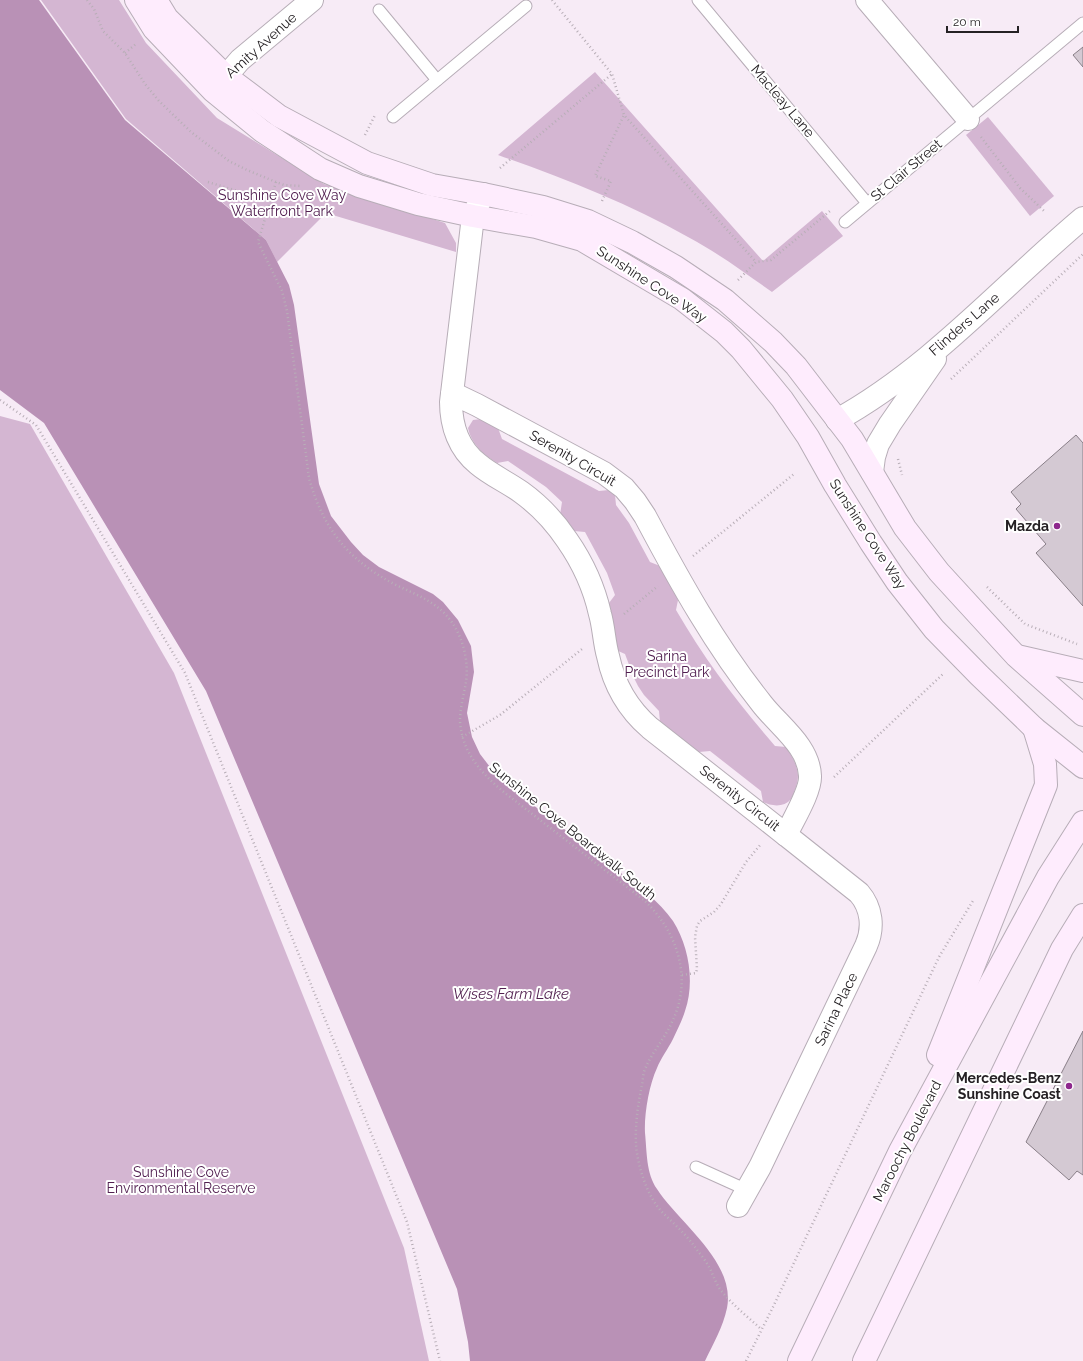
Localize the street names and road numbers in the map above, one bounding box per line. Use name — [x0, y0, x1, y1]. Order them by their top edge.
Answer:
street label: Amity Avenue — [222, 9, 300, 81]
street label: Macleay Lane — [748, 61, 818, 141]
street label: St Clair Street — [867, 135, 945, 204]
street label: Sunshine Cove Way — [594, 242, 710, 326]
street label: Flinders Lane — [926, 289, 1002, 359]
street label: Serenity Circuit — [527, 427, 619, 489]
street label: Sunshine Cove Way — [826, 476, 910, 592]
street label: Sunshine Cove Boardwalk South — [486, 759, 660, 903]
street label: Serenity Circuit — [697, 762, 784, 834]
street label: Sarina Place — [811, 970, 861, 1048]
street label: Maroochy Boulevard — [870, 1078, 944, 1204]

